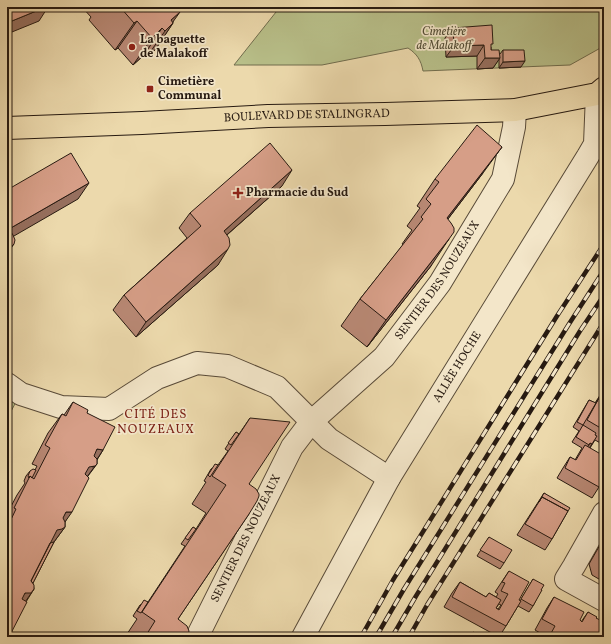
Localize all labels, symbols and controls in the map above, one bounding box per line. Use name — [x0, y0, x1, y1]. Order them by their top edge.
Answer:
park label: Cimetière de Malakoff — [416, 24, 475, 54]
place label: La baguette de Malakoff — [140, 32, 209, 62]
marker: La baguette de Malakoff — [127, 42, 137, 52]
place label: Cimetière Communal — [158, 74, 221, 104]
marker: Cimetière Communal — [145, 84, 155, 94]
street label: BOULEVARD DE STALINGRAD — [223, 106, 390, 126]
place label: Pharmacie du Sud — [246, 185, 349, 201]
marker: Pharmacie du Sud — [233, 188, 243, 198]
street label: SENTIER DES NOUZEAUX — [391, 218, 484, 344]
street label: ALLÉE HOCHE — [429, 329, 485, 406]
district label: CITÉ DES NOUZEAUX — [117, 406, 195, 439]
street label: SENTIER DES NOUZEAUX — [207, 472, 285, 605]

